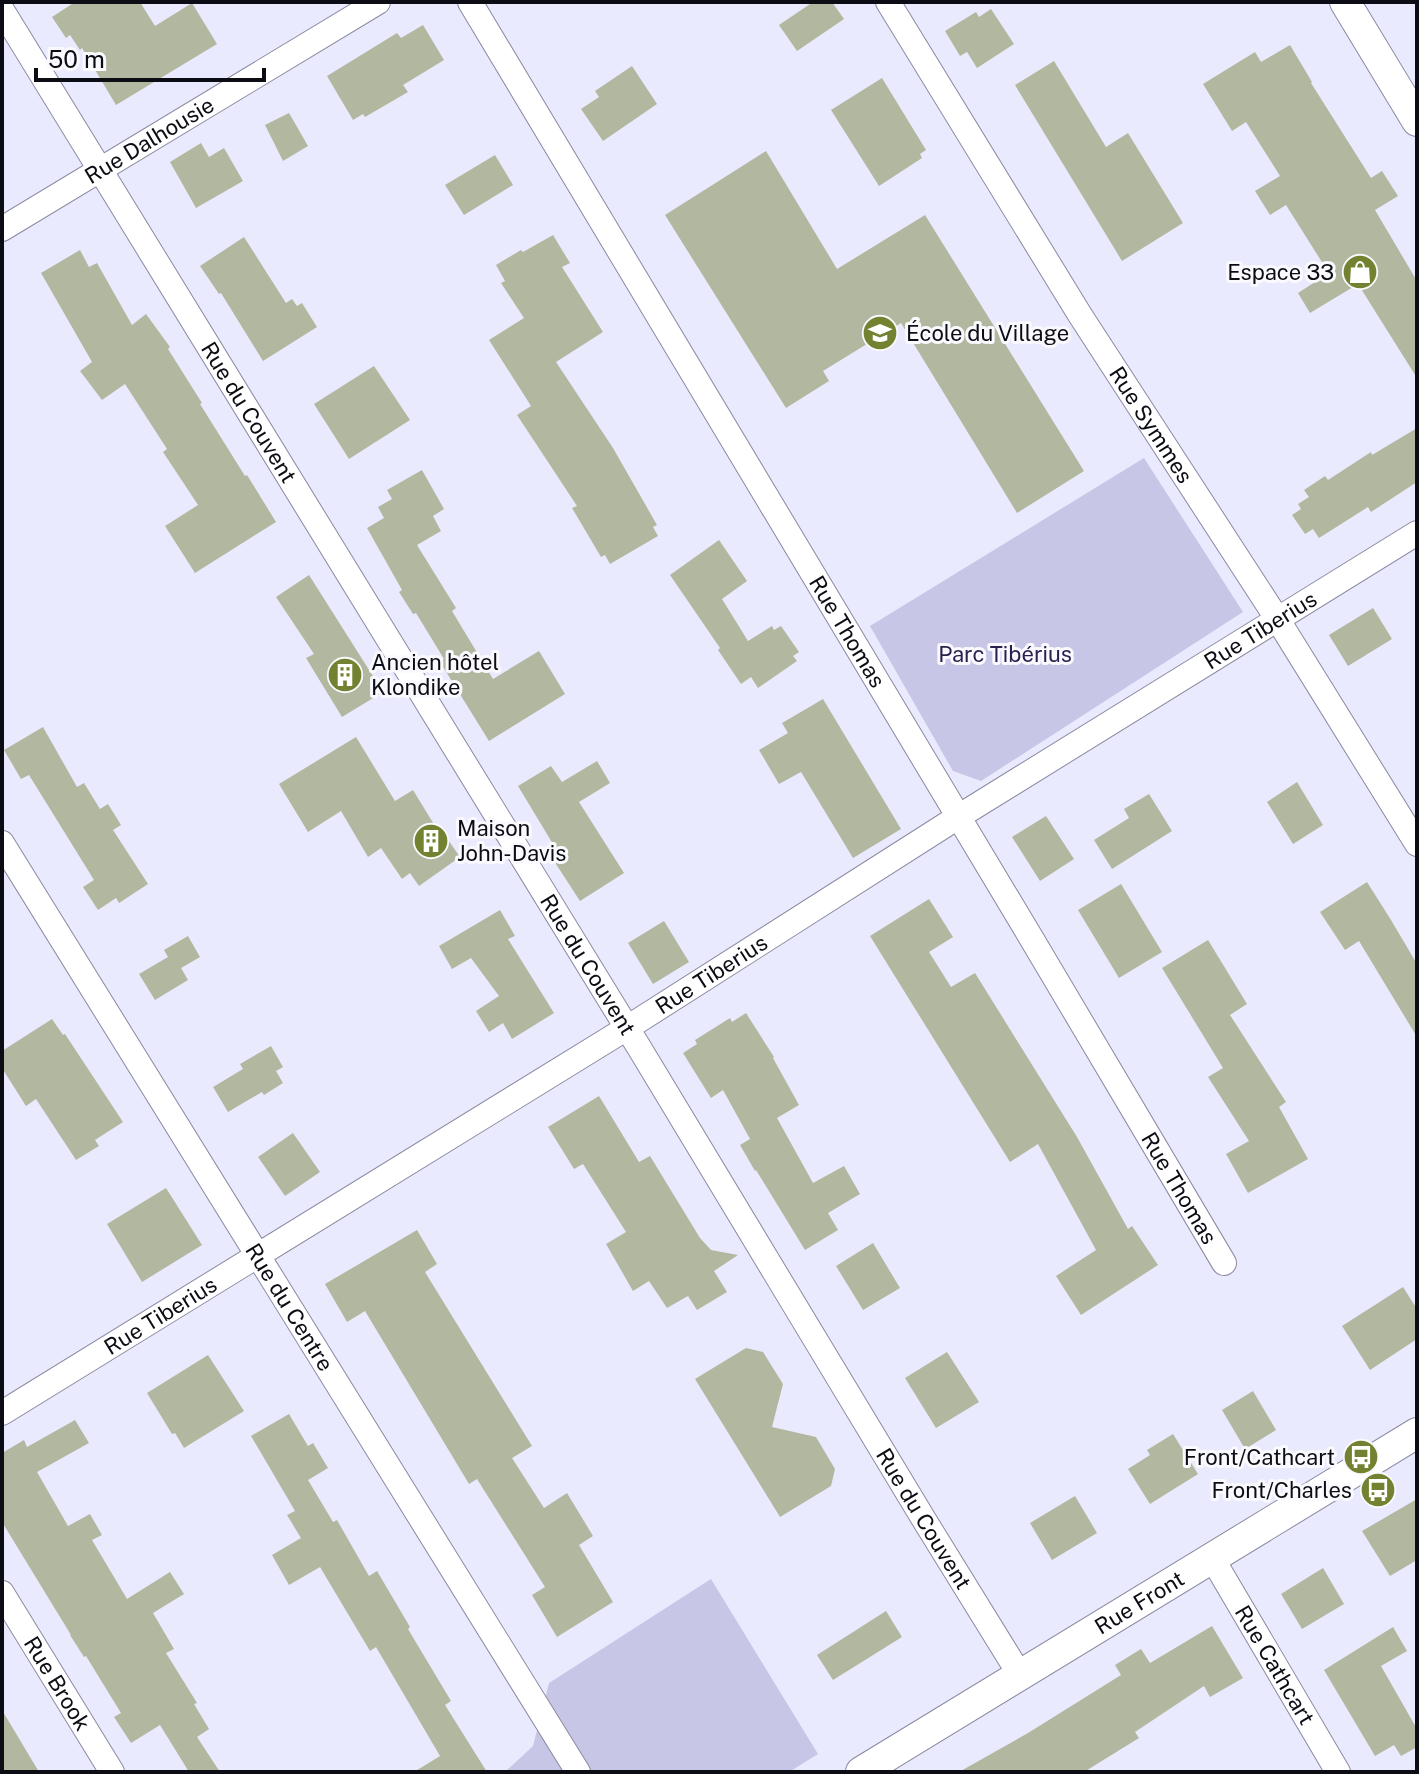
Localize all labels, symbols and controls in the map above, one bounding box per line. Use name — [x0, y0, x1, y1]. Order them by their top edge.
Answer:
scale bar — [36, 32, 264, 82]
text: 50 m — [48, 45, 105, 73]
street label: Rue Dalhousie — [80, 91, 219, 189]
shop icon: Espace 33 — [1341, 253, 1379, 291]
place label: Espace 33 — [1227, 259, 1334, 285]
school or university icon: École du Village — [861, 314, 899, 352]
place label: École du Village — [906, 320, 1069, 346]
street label: Rue du Couvent — [196, 337, 302, 487]
street label: Rue Symmes — [1104, 362, 1198, 488]
street label: Rue Thomas — [804, 571, 891, 692]
street label: Rue Tiberius — [1199, 585, 1321, 675]
park label: Parc Tibérius — [938, 641, 1072, 667]
place label: Ancien hôtel Klondike — [371, 649, 499, 700]
building icon: Ancien hôtel Klondike — [326, 656, 364, 694]
place label: Maison John-Davis — [457, 815, 566, 866]
building icon: Maison John-Davis — [412, 822, 450, 860]
street label: Rue du Couvent — [535, 889, 641, 1040]
street label: Rue Tiberius — [651, 929, 772, 1019]
street label: Rue Thomas — [1136, 1127, 1223, 1249]
street label: Rue du Centre — [240, 1238, 339, 1376]
street label: Rue Tiberius — [99, 1271, 221, 1360]
bus stop icon: Front/Cathcart — [1342, 1438, 1380, 1476]
street label: Rue du Couvent — [871, 1443, 977, 1594]
place label: Front/Cathcart — [1184, 1444, 1335, 1470]
bus stop icon: Front/Charles — [1359, 1471, 1397, 1509]
place label: Front/Charles — [1211, 1477, 1352, 1503]
street label: Rue Front — [1090, 1565, 1189, 1639]
street label: Rue Cathcart — [1230, 1601, 1320, 1729]
street label: Rue Brook — [19, 1632, 96, 1735]

